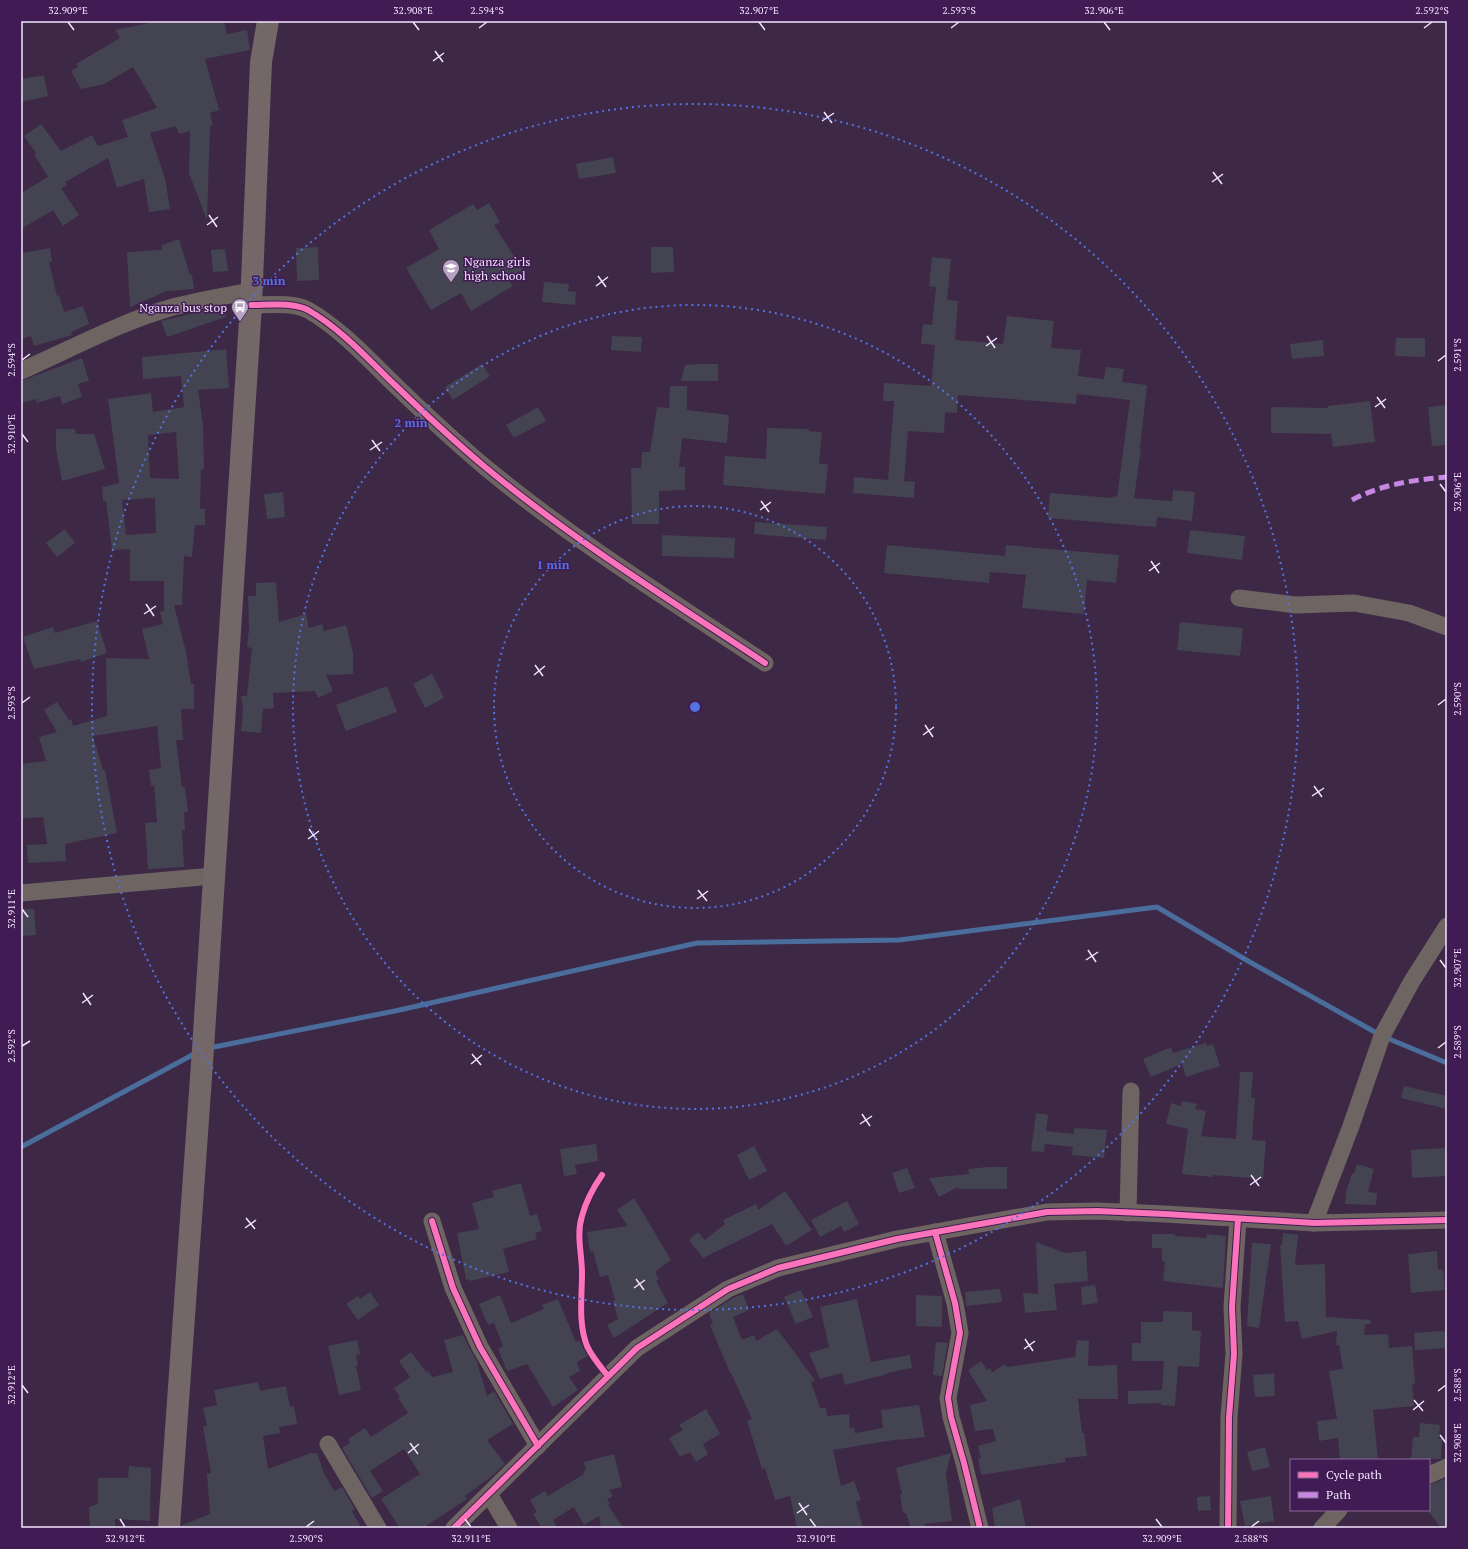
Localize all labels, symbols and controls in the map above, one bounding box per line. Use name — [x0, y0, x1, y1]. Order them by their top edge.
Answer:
text: 32.909°E — [48, 4, 88, 17]
text: 32.908°E — [393, 4, 433, 17]
text: 2.594°S — [470, 4, 504, 17]
text: 32.907°E — [739, 4, 779, 17]
text: 2.593°S — [942, 4, 976, 17]
text: 32.906°E — [1084, 4, 1124, 17]
text: 2.592°S — [1415, 4, 1449, 17]
place label: Nganza girls high school — [464, 254, 530, 283]
school or university icon: Nganza girls high school — [441, 258, 461, 283]
text: 3 min — [253, 273, 286, 288]
bus stop icon: Nganza bus stop — [230, 297, 250, 322]
place label: Nganza bus stop — [139, 300, 227, 315]
text: 2.591°S — [1451, 338, 1464, 372]
text: 2.594°S — [5, 343, 18, 377]
text: 32.910°E — [5, 414, 18, 454]
text: 2 min — [395, 415, 428, 430]
text: 32.906°E — [1451, 472, 1464, 512]
text: 1 min — [537, 557, 570, 572]
text: 2.590°S — [1451, 682, 1464, 716]
text: 2.593°S — [5, 686, 18, 720]
centre of rings — [688, 700, 702, 714]
text: 32.911°E — [5, 889, 18, 929]
text: 32.907°E — [1451, 948, 1464, 988]
text: 2.589°S — [1451, 1025, 1464, 1059]
text: 2.592°S — [5, 1029, 18, 1063]
text: 32.912°E — [5, 1365, 18, 1405]
text: 2.588°S — [1451, 1368, 1464, 1402]
text: 32.908°E — [1451, 1423, 1464, 1463]
legend — [1290, 1459, 1430, 1511]
text: Cycle path — [1326, 1467, 1382, 1482]
text: Path — [1326, 1487, 1351, 1502]
text: 32.912°E — [105, 1532, 145, 1545]
text: 2.590°S — [289, 1532, 323, 1545]
text: 32.911°E — [451, 1532, 491, 1545]
text: 32.910°E — [796, 1532, 836, 1545]
text: 32.909°E — [1142, 1532, 1182, 1545]
text: 2.588°S — [1234, 1532, 1268, 1545]

